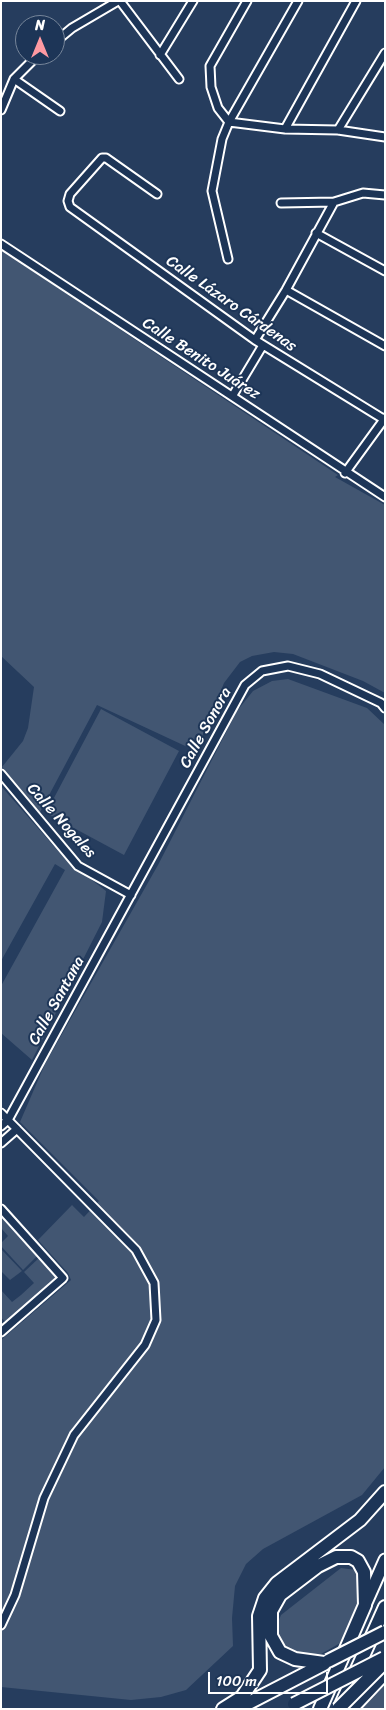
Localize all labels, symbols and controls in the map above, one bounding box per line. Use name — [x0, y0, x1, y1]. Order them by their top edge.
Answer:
text: N — [35, 13, 45, 38]
north arrow — [15, 15, 65, 65]
street label: Calle Lázaro Cárdenas — [162, 252, 300, 356]
street label: Calle Benito Juárez — [139, 314, 263, 404]
street label: Calle Sonora — [176, 684, 236, 772]
street label: Calle Nogales — [23, 780, 99, 862]
street label: Calle Santana — [25, 954, 89, 1048]
scale bar — [211, 1662, 331, 1694]
text: 100 m — [216, 1668, 257, 1694]

